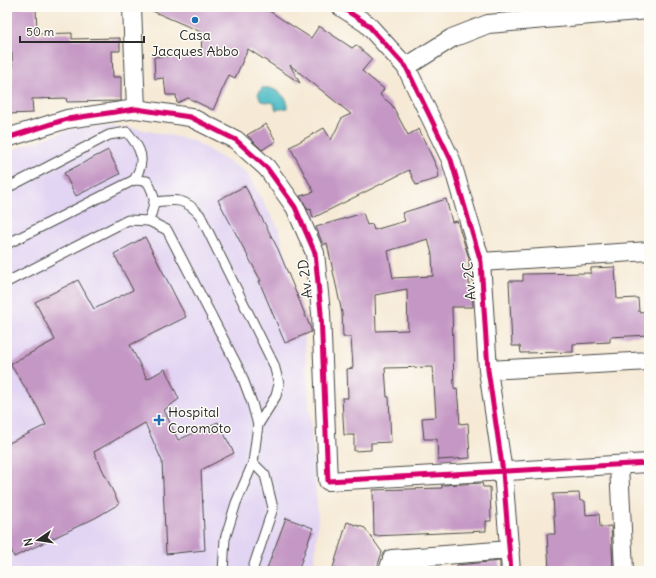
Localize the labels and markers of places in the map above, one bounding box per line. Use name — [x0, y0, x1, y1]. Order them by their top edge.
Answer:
marker: Casa Jacques Abbo — [190, 15, 200, 25]
place label: Casa Jacques Abbo — [151, 26, 239, 60]
place label: Hospital Coromoto — [168, 403, 231, 437]
marker: Hospital Coromoto — [153, 414, 165, 426]

